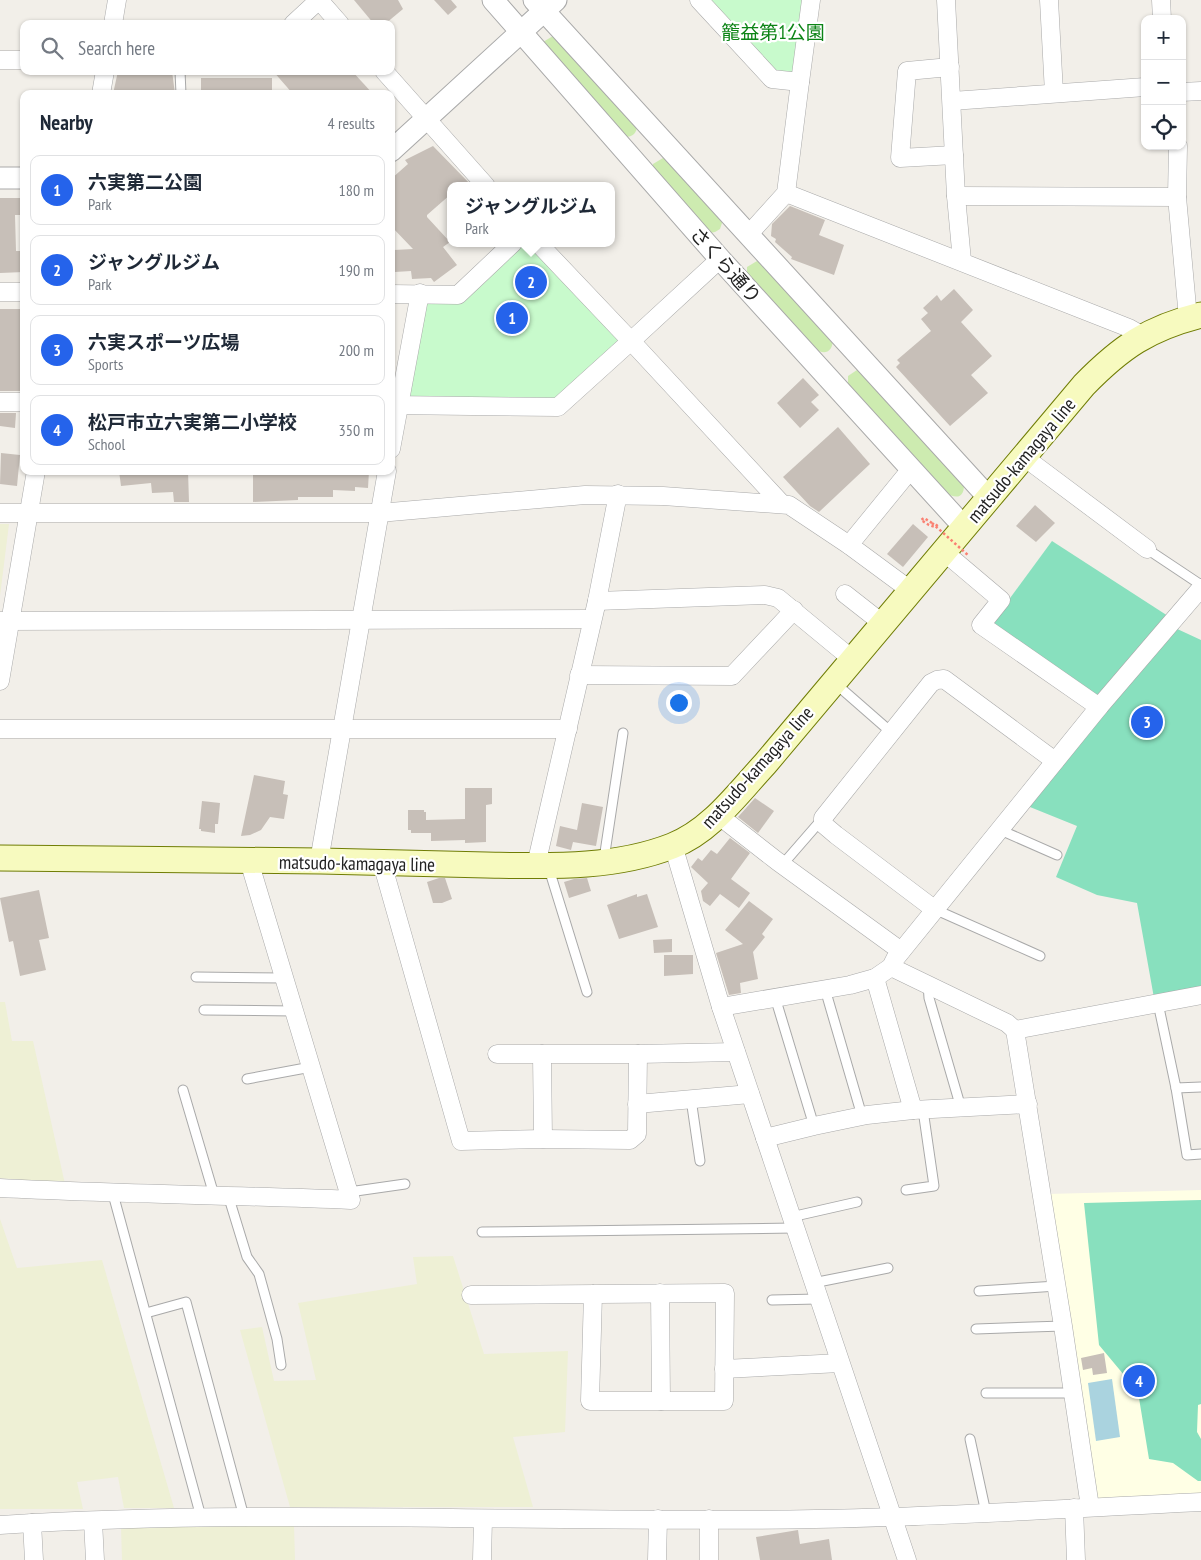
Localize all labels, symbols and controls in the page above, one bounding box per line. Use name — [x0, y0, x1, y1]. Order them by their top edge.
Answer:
map controls — [1141, 15, 1186, 150]
button: + — [1141, 15, 1186, 60]
search box — [20, 20, 395, 75]
park label: 籠益第1公園 — [721, 20, 825, 44]
icon: search — [38, 34, 66, 62]
text: Search here — [78, 36, 155, 60]
button: − — [1141, 60, 1186, 105]
button: locate — [1141, 105, 1186, 150]
text: Nearby — [40, 109, 93, 136]
text: 4 results — [328, 113, 375, 133]
text: 六実第二公園 — [88, 170, 202, 194]
text: 1 — [53, 180, 61, 200]
text: 180 m — [339, 180, 374, 200]
popup — [447, 182, 615, 247]
text: Park — [88, 194, 112, 214]
text: ジャングルジム — [465, 194, 597, 218]
text: Park — [465, 218, 489, 238]
street label: さくら通り — [685, 222, 767, 308]
text: ジャングルジム — [88, 250, 220, 274]
text: 2 — [53, 260, 61, 280]
text: 190 m — [339, 260, 374, 280]
pin: 2 — [515, 263, 547, 301]
text: Park — [88, 274, 112, 294]
pin: 1 — [496, 299, 528, 337]
text: 六実スポーツ広場 — [88, 330, 240, 354]
text: 3 — [53, 340, 61, 360]
text: 200 m — [339, 340, 374, 360]
text: Sports — [88, 354, 123, 374]
street label: matsudo-kamagaya line — [962, 392, 1080, 528]
text: 松戸市立六実第二小学校 — [88, 410, 297, 434]
text: 4 — [53, 420, 61, 440]
text: 350 m — [339, 420, 374, 440]
text: School — [88, 434, 125, 454]
your location — [666, 690, 692, 716]
street label: matsudo-kamagaya line — [696, 701, 818, 833]
pin: 3 — [1131, 703, 1163, 741]
street label: matsudo-kamagaya line — [279, 850, 435, 876]
pin: 4 — [1123, 1362, 1155, 1400]

